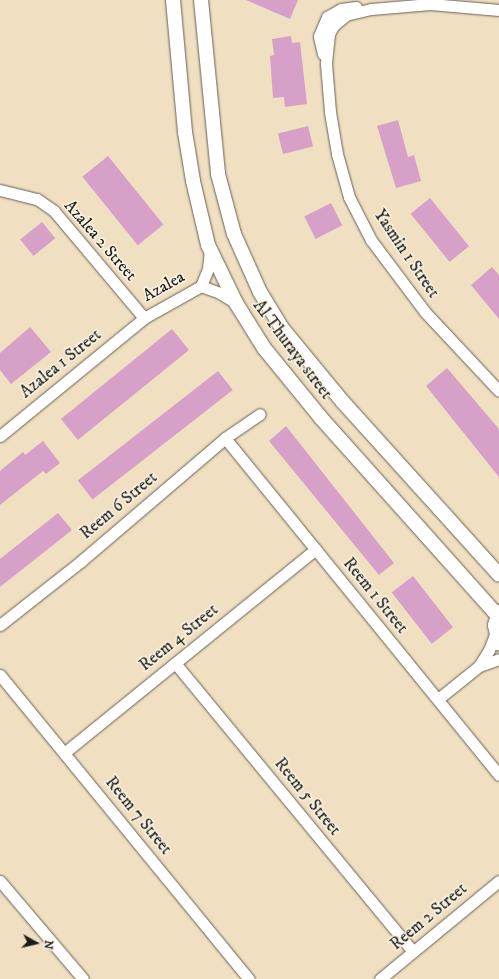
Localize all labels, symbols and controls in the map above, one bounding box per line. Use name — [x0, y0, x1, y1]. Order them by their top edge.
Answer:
street label: Azalea 2 Street — [59, 196, 141, 286]
street label: Yasmin 1 Street — [369, 206, 443, 302]
street label: Azalea — [139, 267, 189, 307]
street label: Al Thuraya street — [248, 296, 336, 404]
street label: Azalea 1 Street — [16, 325, 106, 403]
street label: Reem 6 Street — [76, 468, 162, 544]
street label: Reem 1 Street — [338, 554, 412, 638]
street label: Reem 4 Street — [136, 600, 222, 676]
street label: Reem 5 Street — [269, 754, 345, 840]
street label: Reem 7 Street — [100, 773, 176, 859]
street label: Reem 2 Street — [386, 879, 472, 955]
north arrow — [16, 923, 56, 963]
text: N — [40, 939, 55, 950]

